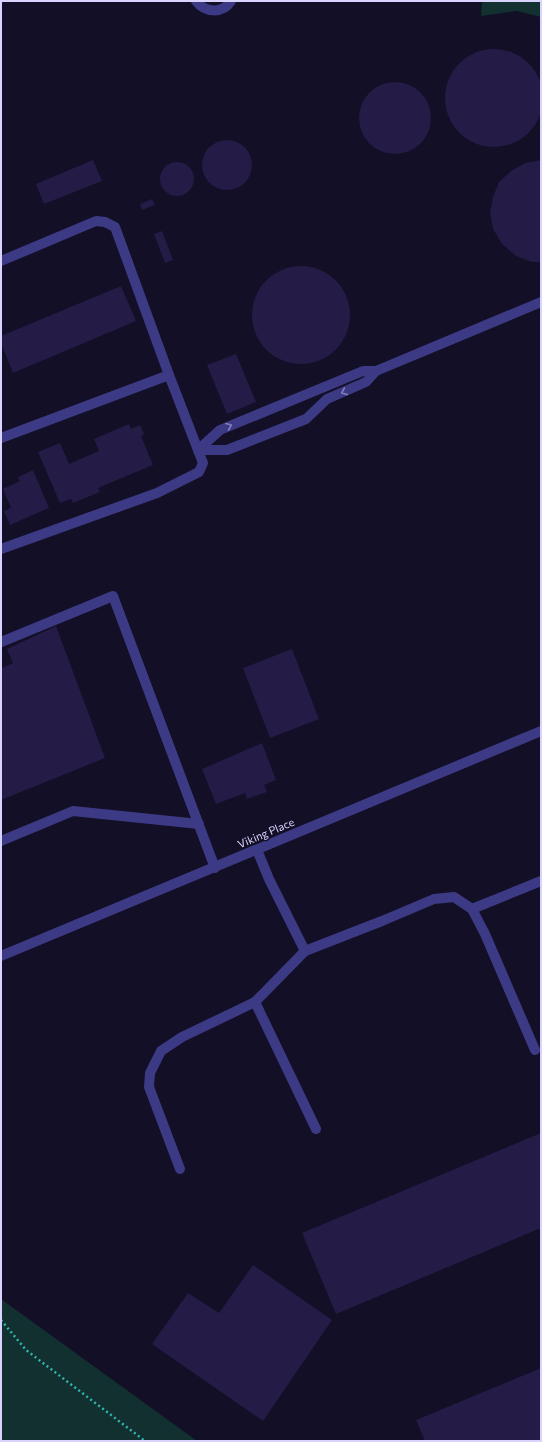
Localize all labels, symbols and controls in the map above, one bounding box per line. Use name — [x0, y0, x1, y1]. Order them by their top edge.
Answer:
one-way arrow — [340, 387, 347, 395]
one-way arrow — [225, 423, 232, 431]
street label: Viking Place — [236, 815, 296, 850]

